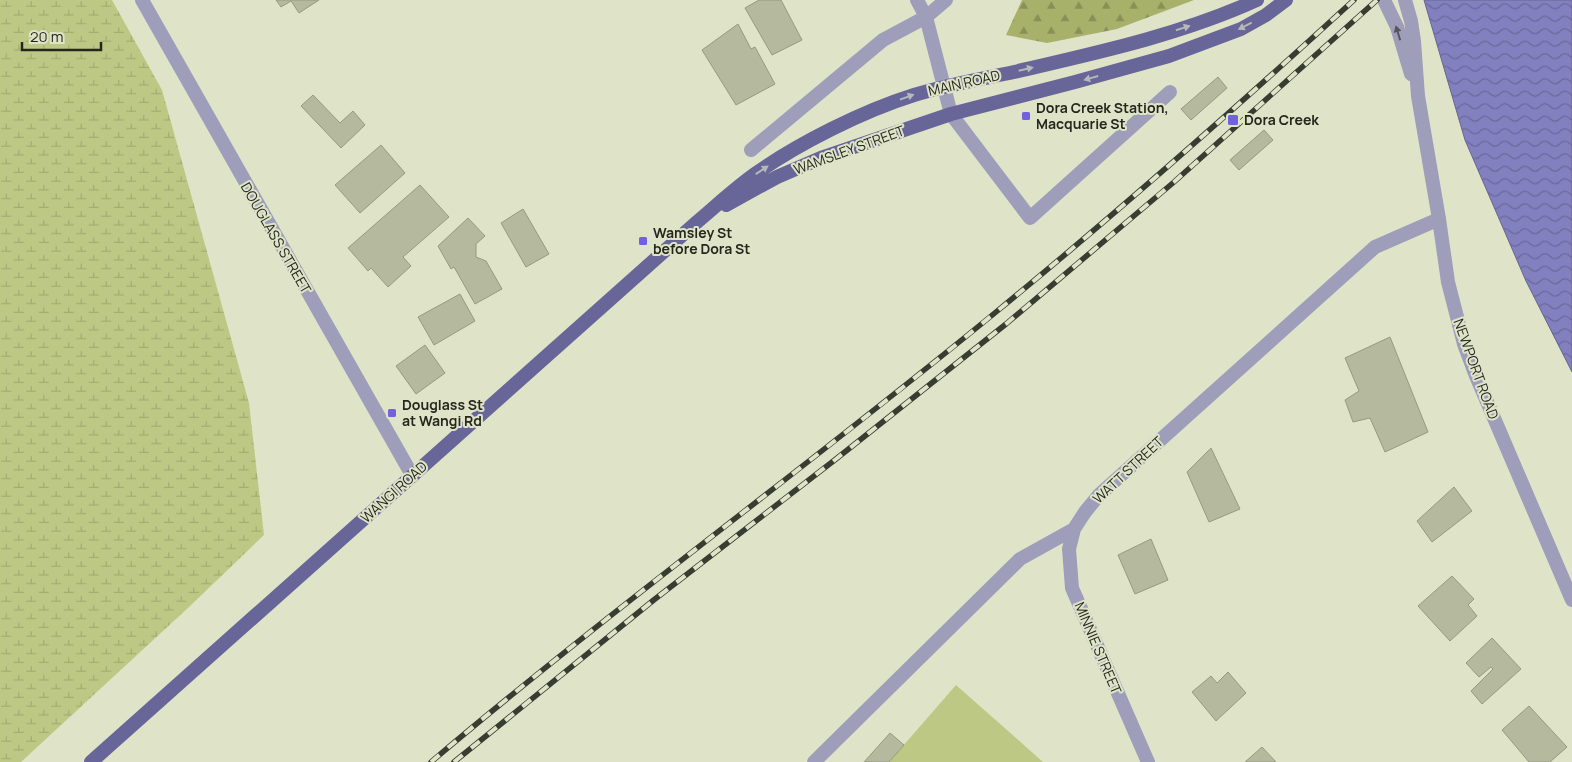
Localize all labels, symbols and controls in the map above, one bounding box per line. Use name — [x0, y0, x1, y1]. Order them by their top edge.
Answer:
scale bar — [22, 20, 101, 52]
one-way arrow — [1238, 22, 1252, 30]
one-way arrow — [1176, 24, 1191, 32]
one-way arrow — [1394, 25, 1402, 40]
text: 20 m — [30, 26, 63, 47]
street label: MAIN ROAD — [926, 65, 1002, 100]
one-way arrow — [1018, 65, 1033, 73]
one-way arrow — [1084, 74, 1099, 82]
one-way arrow — [900, 93, 915, 101]
place label: Dora Creek Station, Macquarie St — [1036, 98, 1169, 133]
marker: Dora Creek Station, Macquarie St — [1020, 110, 1032, 122]
place label: Dora Creek — [1244, 110, 1319, 129]
marker: Dora Creek — [1226, 113, 1240, 127]
street label: WAMSLEY STREET — [791, 120, 907, 178]
one-way arrow — [755, 165, 768, 174]
street label: DOUGLASS STREET — [237, 179, 316, 297]
place label: Wamsley St before Dora St — [653, 223, 750, 258]
marker: Wamsley St before Dora St — [637, 235, 649, 247]
street label: NEWPORT ROAD — [1449, 316, 1503, 422]
place label: Douglass St at Wangi Rd — [402, 395, 483, 430]
marker: Douglass St at Wangi Rd — [386, 407, 398, 419]
street label: WATT STREET — [1088, 431, 1168, 507]
street label: WANGI ROAD — [356, 457, 431, 527]
street label: MINNIE STREET — [1070, 599, 1127, 697]

